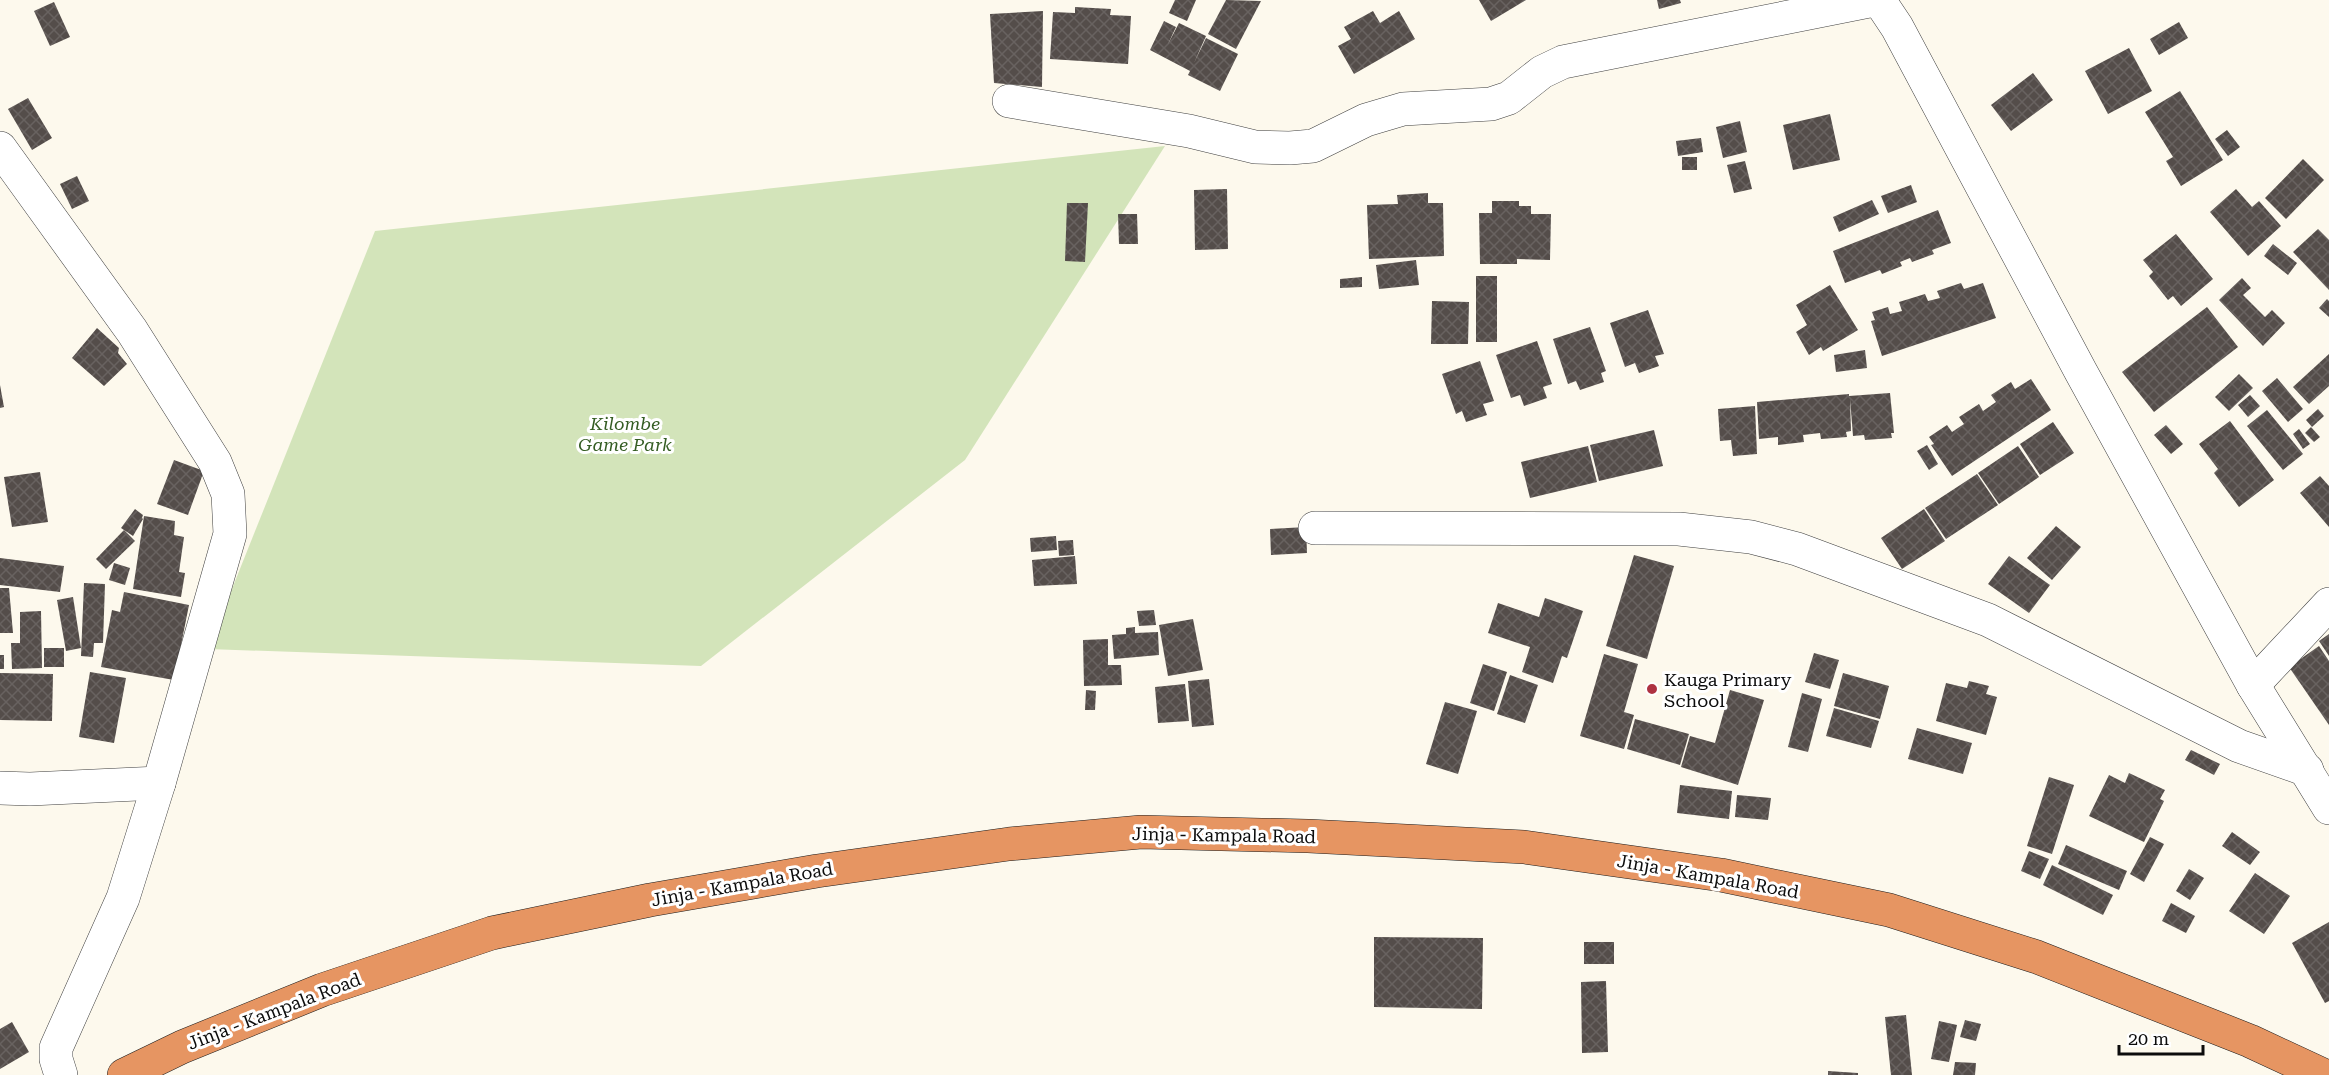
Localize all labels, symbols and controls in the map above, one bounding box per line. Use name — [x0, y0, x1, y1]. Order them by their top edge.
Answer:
park label: Kilombe Game Park — [578, 413, 672, 455]
place label: Kauga Primary School — [1664, 669, 1792, 711]
marker: Kauga Primary School — [1645, 682, 1659, 696]
street label: Jinja - Kampala Road — [1132, 823, 1317, 847]
street label: Jinja - Kampala Road — [1616, 850, 1801, 902]
street label: Jinja - Kampala Road — [650, 858, 835, 910]
street label: Jinja - Kampala Road — [184, 968, 364, 1054]
scale bar — [2119, 1018, 2203, 1056]
text: 20 m — [2128, 1028, 2169, 1049]

